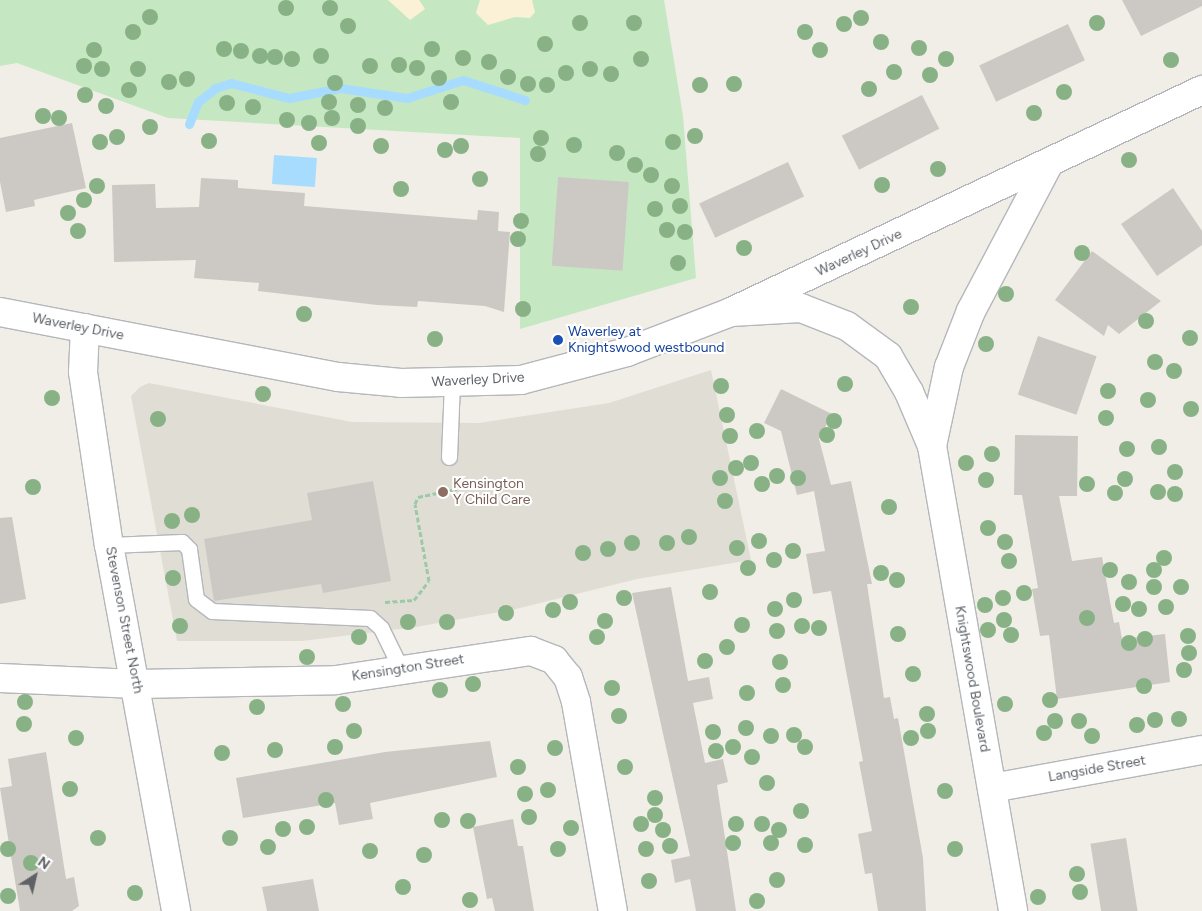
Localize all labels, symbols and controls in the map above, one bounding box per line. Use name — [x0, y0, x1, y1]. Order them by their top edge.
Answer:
street label: Waverley Drive — [813, 226, 905, 280]
street label: Waverley Drive — [31, 310, 125, 344]
place label: Waverley at Knightswood westbound — [568, 324, 725, 357]
marker: Waverley at Knightswood westbound — [552, 334, 564, 346]
street label: Waverley Drive — [431, 369, 525, 391]
place label: Kensington Y Child Care — [453, 476, 530, 508]
marker: Kensington Y Child Care — [437, 486, 449, 498]
street label: Stevenson Street North — [102, 545, 146, 695]
street label: Knightswood Boulevard — [951, 604, 993, 754]
street label: Kensington Street — [351, 651, 465, 685]
street label: Langside Street — [1047, 752, 1147, 786]
north arrow — [10, 851, 60, 901]
text: N — [35, 853, 53, 873]

